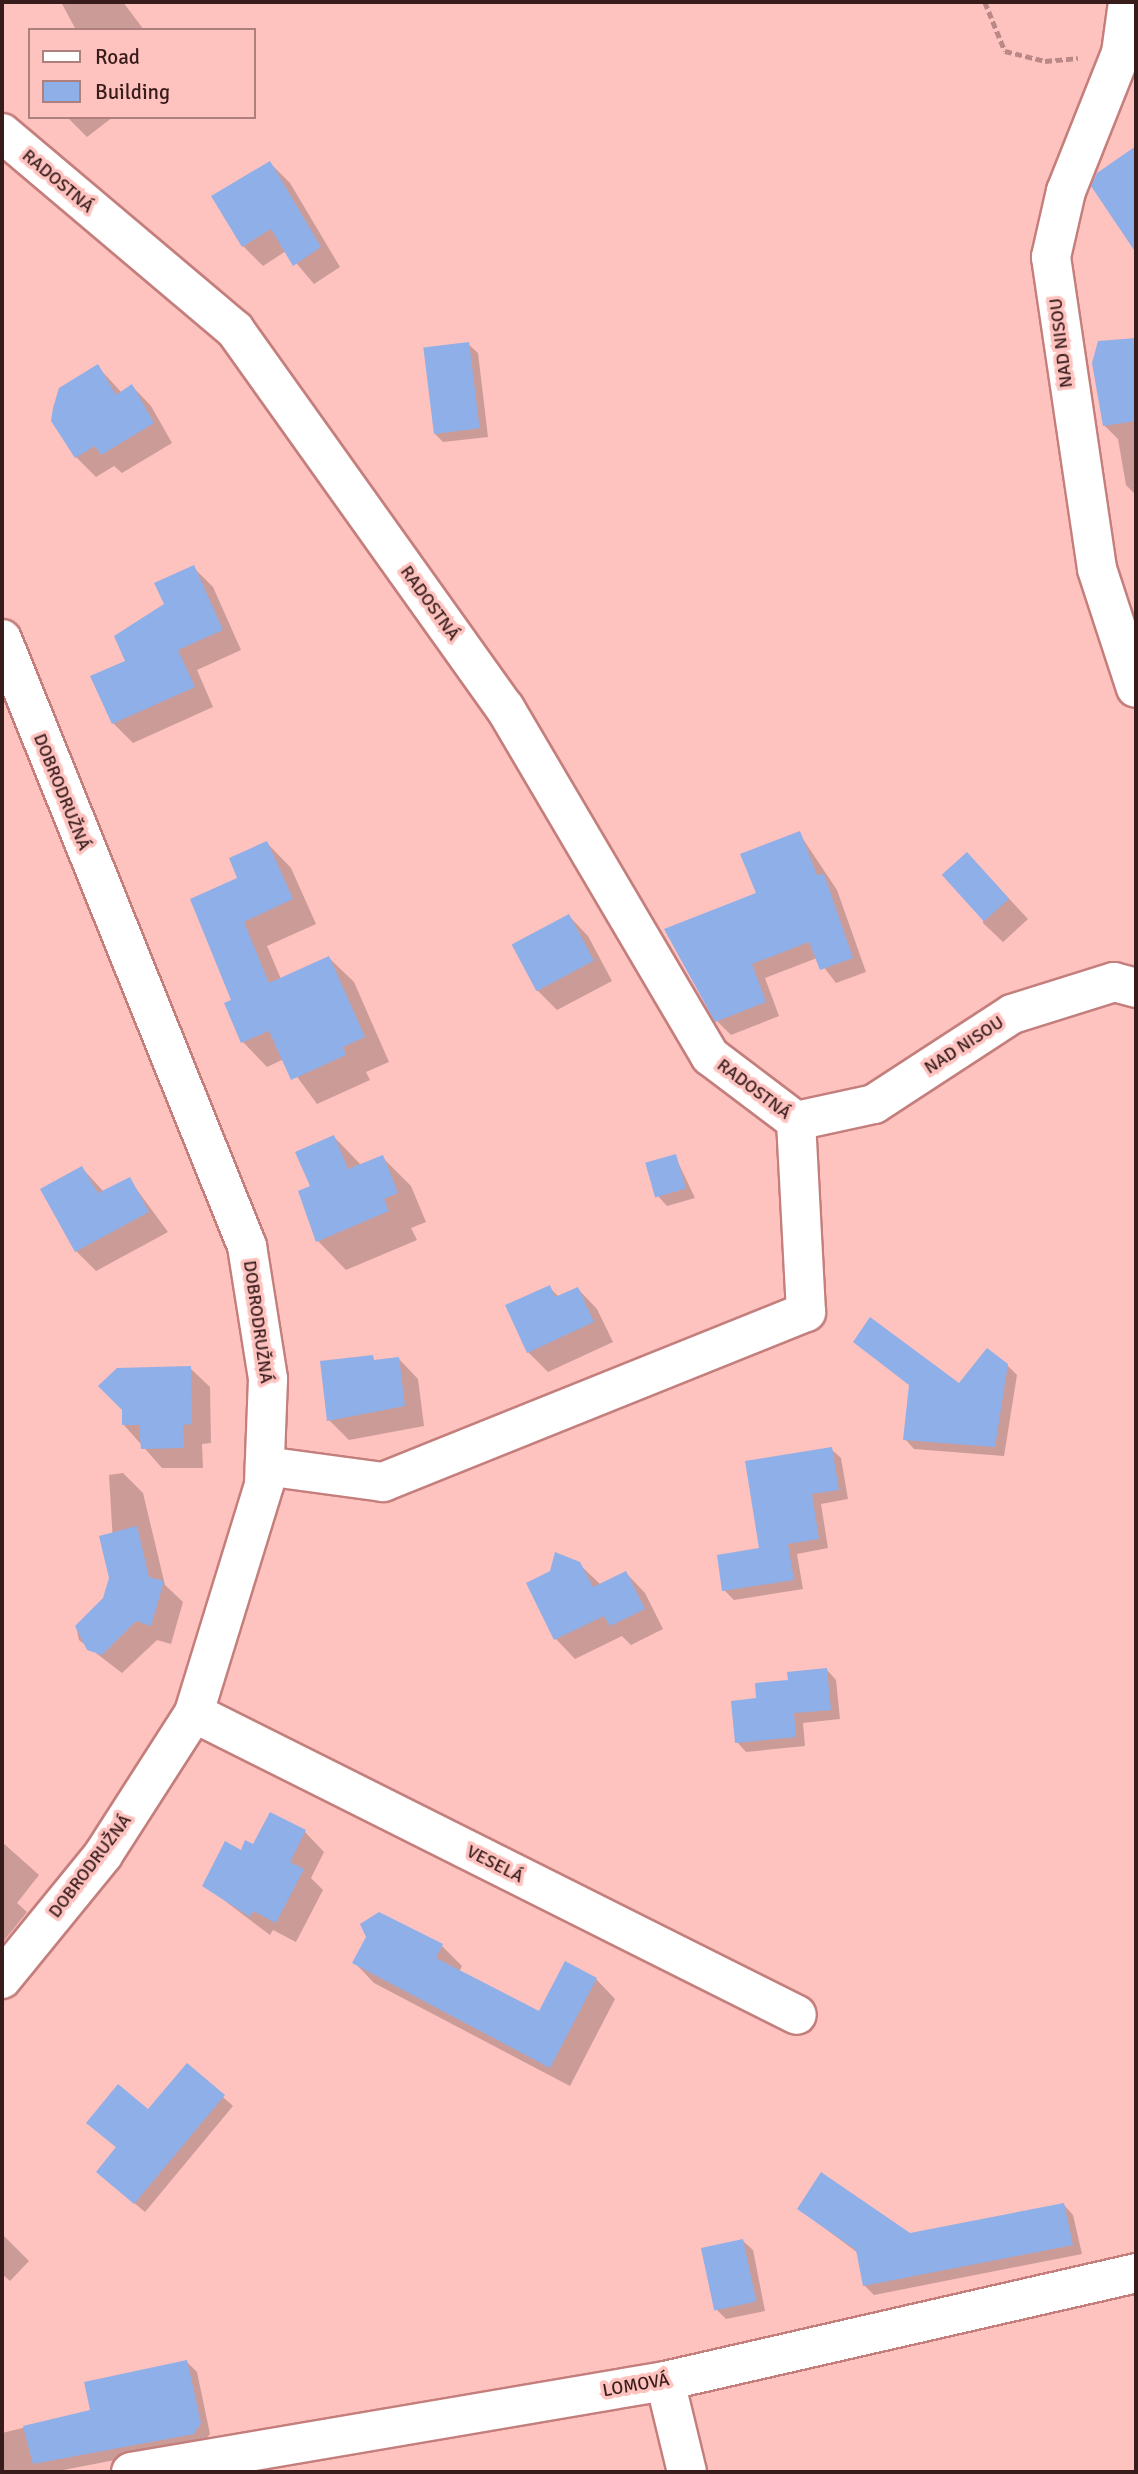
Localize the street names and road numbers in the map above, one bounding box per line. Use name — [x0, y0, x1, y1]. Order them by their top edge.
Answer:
street label: RADOSTNÁ — [18, 145, 98, 217]
street label: NAD NISOU — [1045, 297, 1077, 389]
street label: RADOSTNÁ — [396, 561, 464, 645]
street label: DOBRODRUŽNÁ — [29, 730, 95, 854]
street label: NAD NISOU — [920, 1011, 1008, 1079]
street label: RADOSTNÁ — [713, 1054, 795, 1124]
street label: DOBRODRUŽNÁ — [239, 1259, 277, 1385]
street label: DOBRODRUŽNÁ — [44, 1810, 136, 1922]
street label: VESELÁ — [463, 1841, 527, 1887]
street label: LOMOVÁ — [601, 2369, 671, 2401]

